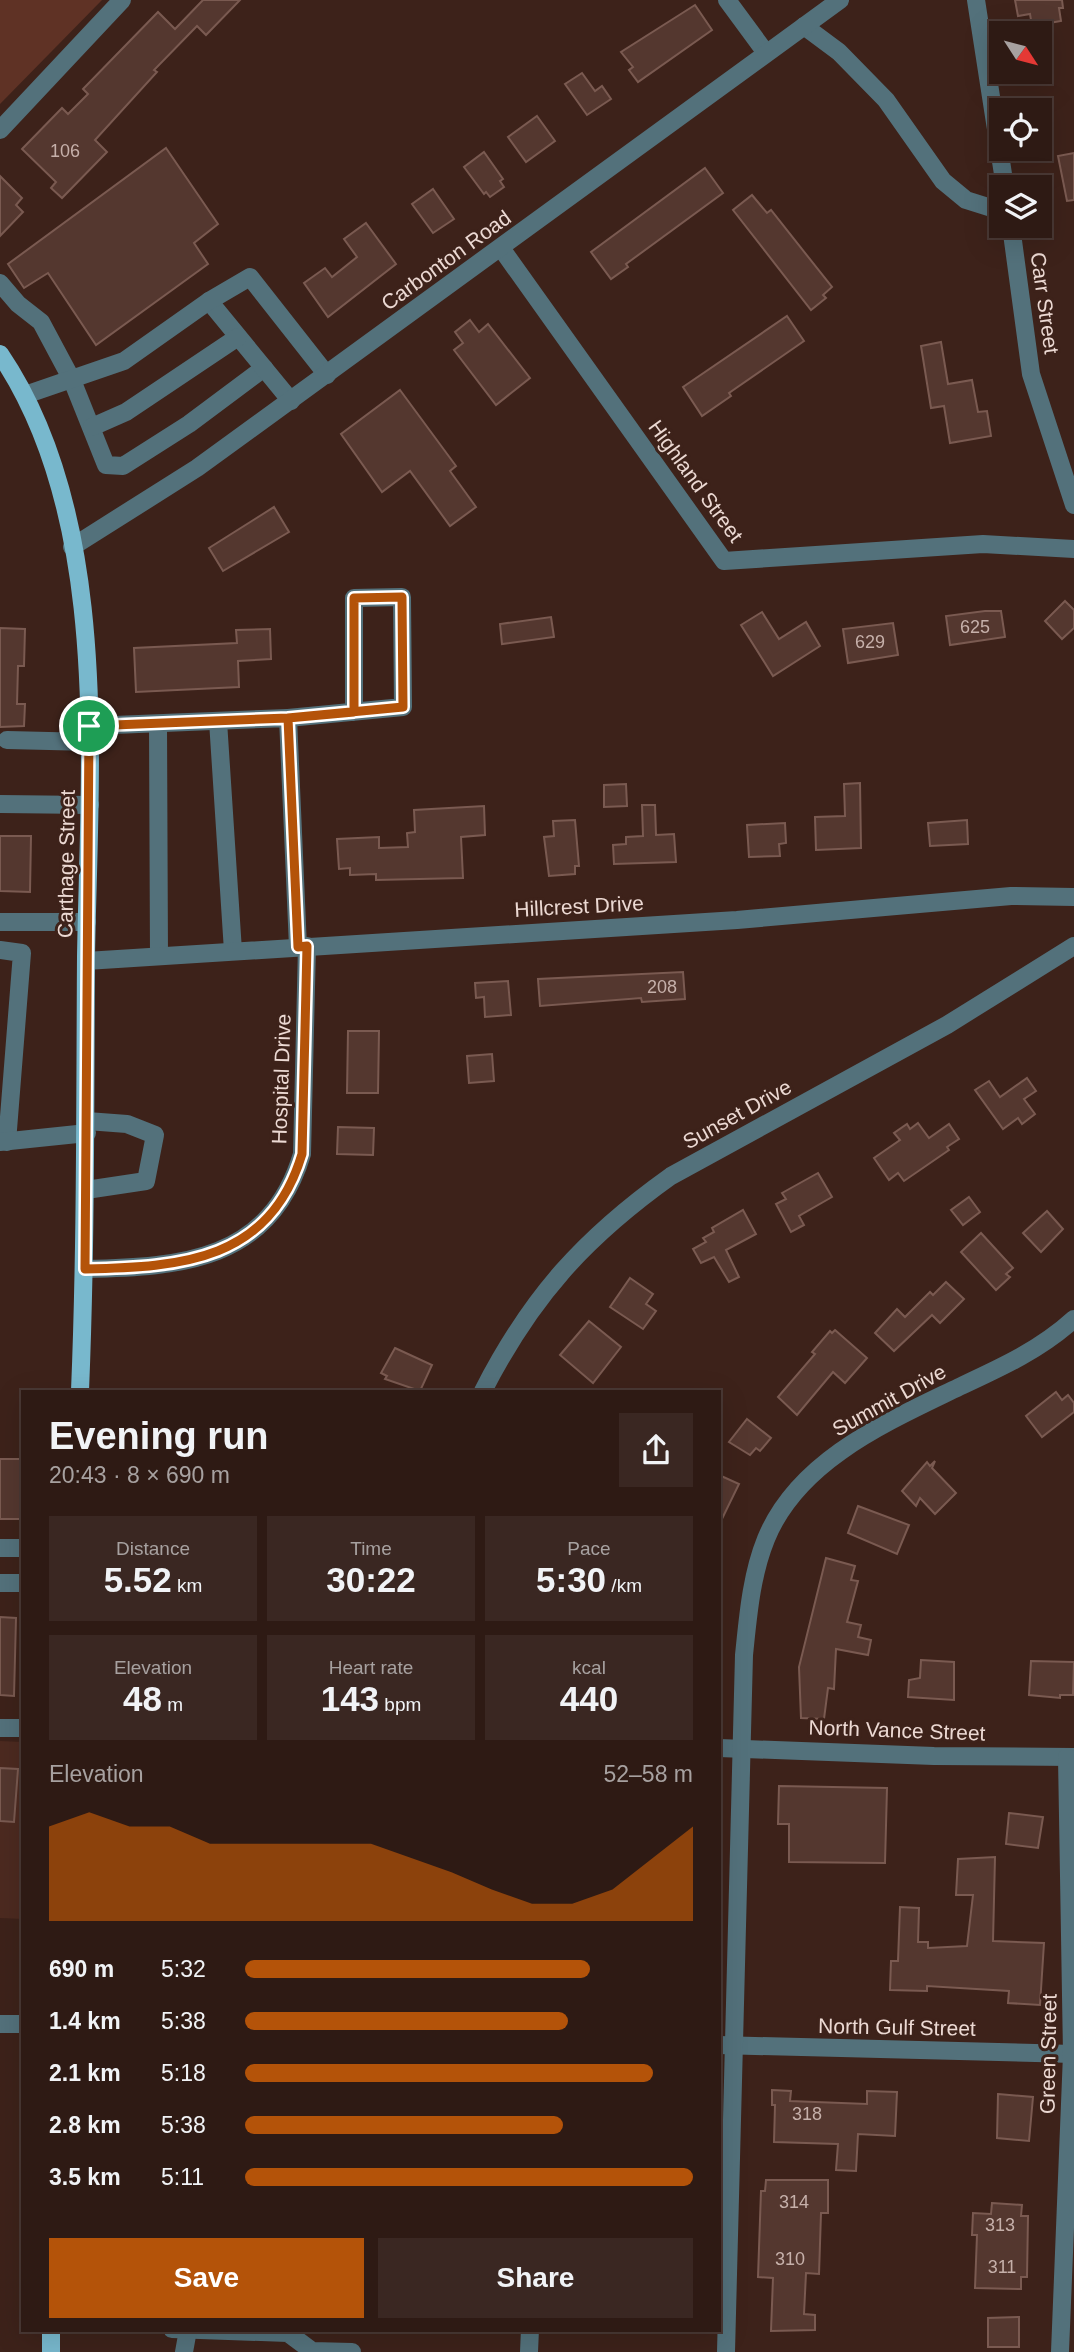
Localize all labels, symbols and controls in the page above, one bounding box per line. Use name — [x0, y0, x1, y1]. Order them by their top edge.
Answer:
north arrow — [989, 21, 1052, 84]
map controls — [989, 21, 1052, 238]
button: locate — [989, 98, 1052, 161]
house number: 106 — [50, 141, 80, 161]
button: layers — [989, 175, 1052, 238]
street label: Carbonton Road — [377, 205, 515, 315]
street label: Carr Street — [1026, 251, 1064, 356]
street label: Highland Street — [644, 416, 748, 546]
house number: 625 — [960, 617, 990, 637]
house number: 629 — [855, 632, 885, 652]
pin — [59, 696, 119, 756]
icon: arrive — [70, 707, 108, 745]
street label: Carthage Street — [53, 790, 79, 938]
street label: Hillcrest Drive — [514, 891, 644, 921]
house number: 208 — [647, 977, 677, 997]
street label: Hospital Drive — [267, 1013, 295, 1145]
street label: Sunset Drive — [679, 1075, 795, 1153]
street label: Summit Drive — [828, 1359, 950, 1441]
button: share — [619, 1413, 693, 1487]
text: Evening run — [49, 1415, 269, 1457]
text: 20:43 · 8 × 690 m — [49, 1462, 230, 1488]
text: Distance — [116, 1538, 190, 1559]
text: Time — [350, 1538, 392, 1559]
text: Pace — [567, 1538, 611, 1559]
text: 5.52 — [104, 1560, 172, 1599]
text: 30:22 — [326, 1560, 416, 1599]
text: 5:30 — [536, 1560, 606, 1599]
text: km — [172, 1575, 202, 1596]
text: /km — [606, 1575, 642, 1596]
text: Elevation — [114, 1657, 192, 1678]
text: Heart rate — [329, 1657, 413, 1678]
text: kcal — [572, 1657, 606, 1678]
text: 48 — [123, 1679, 162, 1718]
text: 143 — [321, 1679, 379, 1718]
text: 440 — [560, 1679, 618, 1718]
text: m — [162, 1694, 183, 1715]
text: bpm — [379, 1694, 421, 1715]
street label: North Vance Street — [808, 1715, 986, 1745]
text: Elevation — [49, 1761, 144, 1787]
text: 52–58 m — [603, 1761, 693, 1787]
text: 690 m — [49, 1956, 114, 1982]
text: 5:32 — [161, 1956, 206, 1982]
street label: Green Street — [1035, 1994, 1061, 2114]
text: 1.4 km — [49, 2008, 121, 2034]
text: 5:38 — [161, 2008, 206, 2034]
street label: North Gulf Street — [818, 2014, 976, 2040]
text: 2.1 km — [49, 2060, 121, 2086]
text: 5:18 — [161, 2060, 206, 2086]
house number: 318 — [792, 2104, 822, 2124]
text: 2.8 km — [49, 2112, 121, 2138]
text: 5:38 — [161, 2112, 206, 2138]
text: 3.5 km — [49, 2164, 121, 2190]
text: 5:11 — [161, 2164, 204, 2190]
house number: 314 — [779, 2192, 809, 2212]
house number: 313 — [985, 2215, 1015, 2235]
button: Save — [49, 2238, 364, 2318]
button: Share — [378, 2238, 693, 2318]
house number: 310 — [775, 2249, 805, 2269]
house number: 311 — [988, 2257, 1016, 2277]

